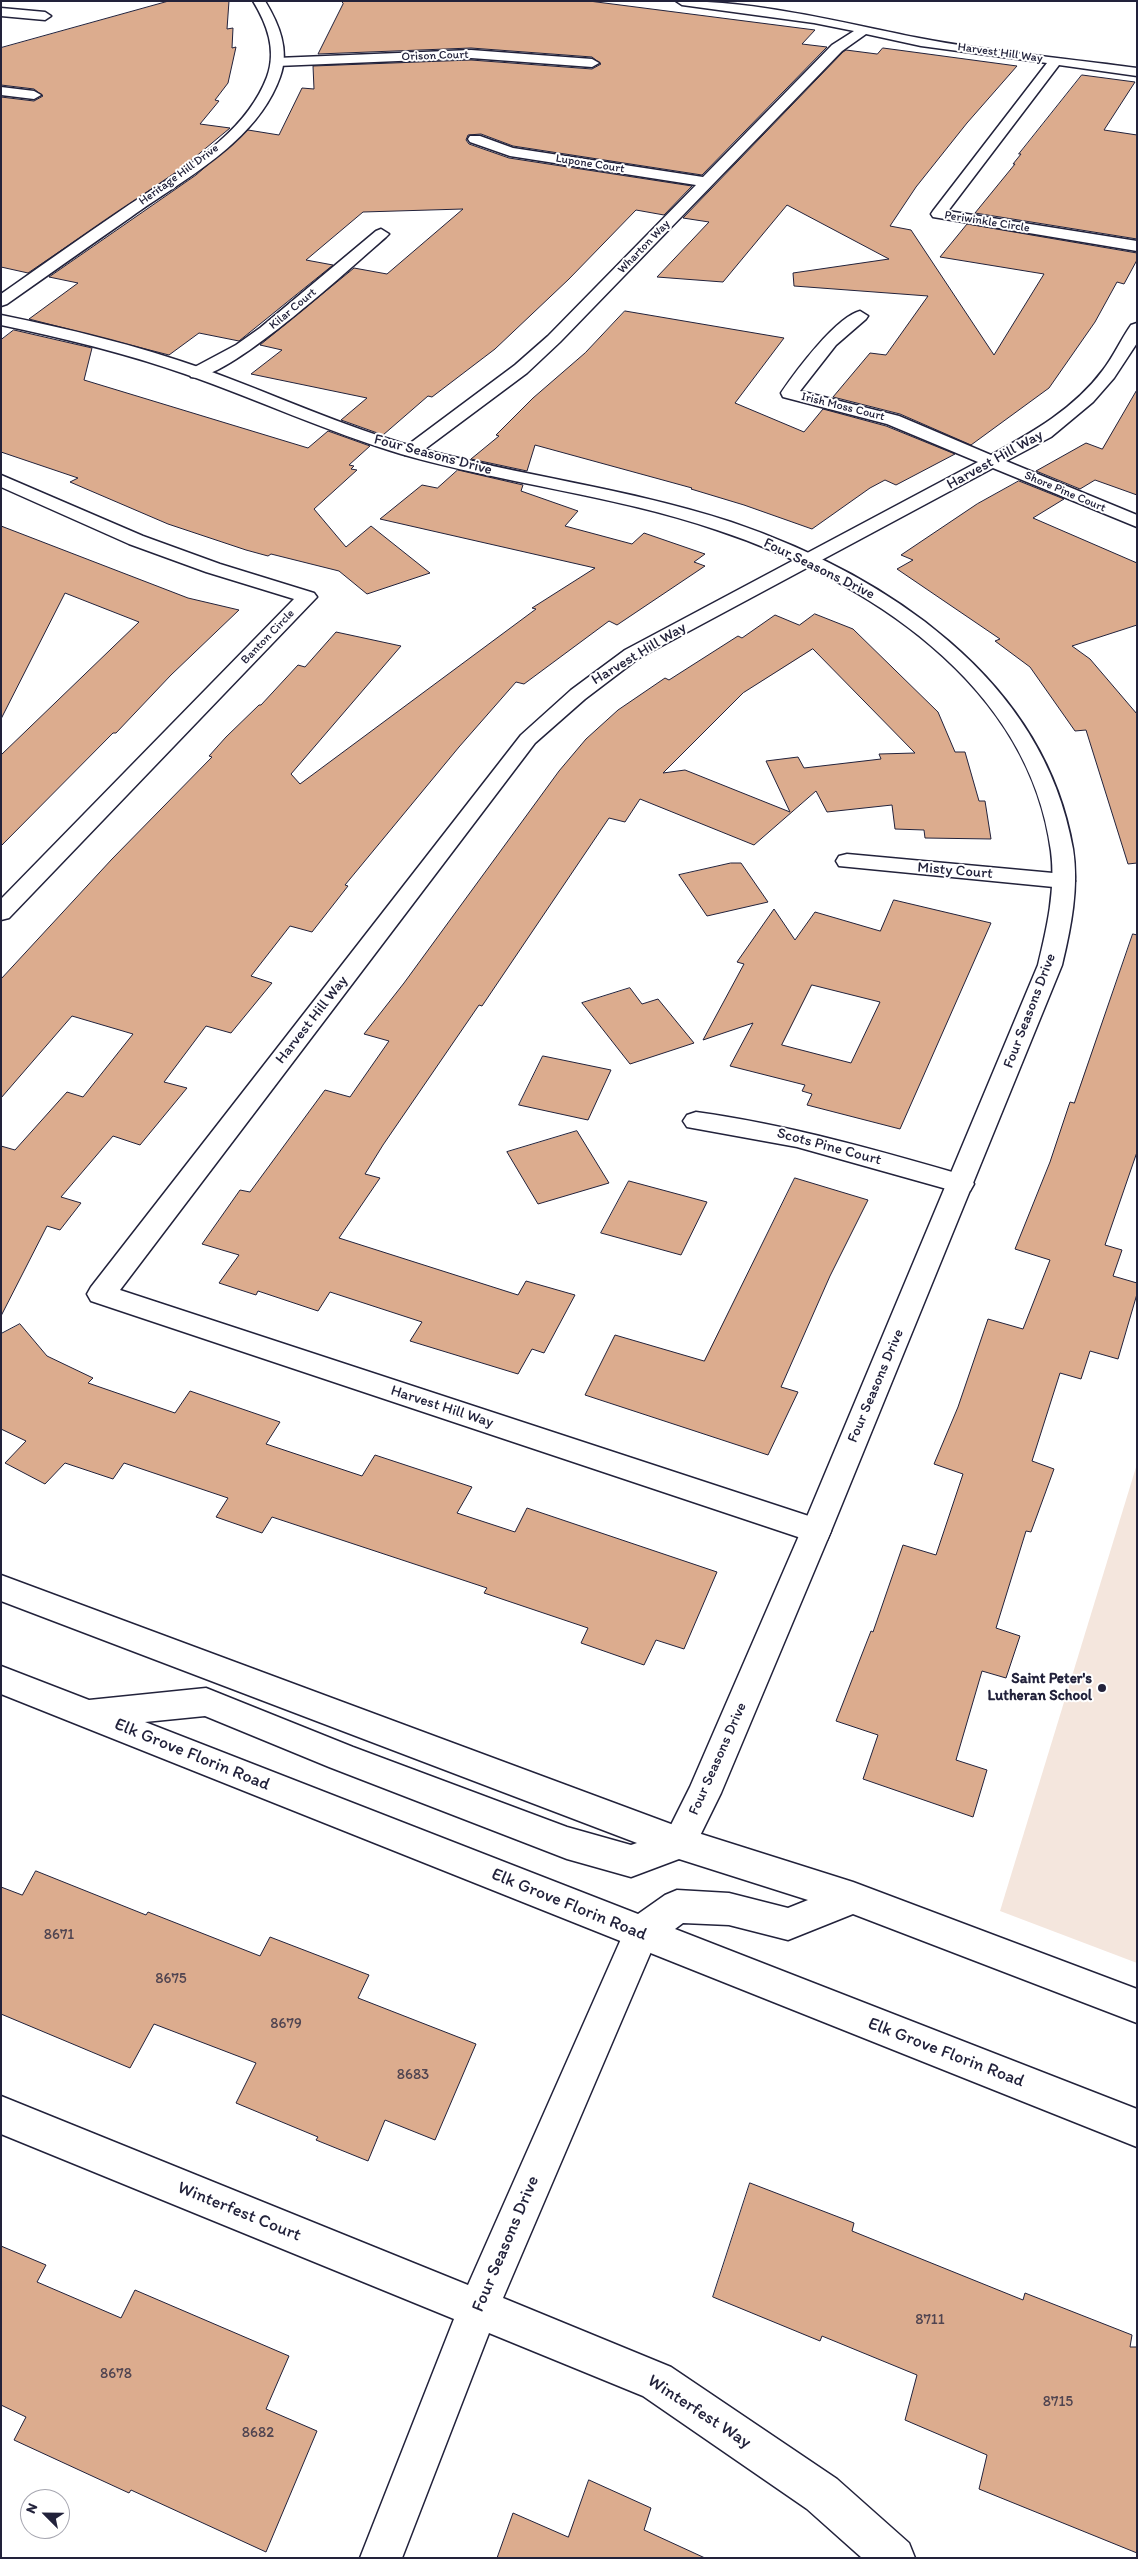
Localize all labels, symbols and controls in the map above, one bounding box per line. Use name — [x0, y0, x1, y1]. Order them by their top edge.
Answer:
street label: Harvest Hill Way — [957, 40, 1043, 66]
street label: Orison Court — [401, 48, 469, 64]
street label: Heritage Hill Drive — [136, 141, 222, 209]
street label: Lupone Court — [555, 151, 625, 177]
street label: Periwinkle Circle — [943, 208, 1031, 236]
street label: Wharton Way — [615, 217, 673, 277]
street label: Kilar Court — [267, 285, 319, 333]
street label: Irish Moss Court — [800, 390, 886, 424]
street label: Harvest Hill Way — [944, 426, 1046, 494]
street label: Four Seasons Drive — [372, 431, 494, 479]
street label: Shore Pine Court — [1022, 468, 1108, 516]
street label: Four Seasons Drive — [760, 534, 878, 604]
street label: Banton Circle — [238, 606, 298, 668]
street label: Harvest Hill Way — [588, 619, 690, 689]
street label: Misty Court — [917, 859, 993, 883]
street label: Four Seasons Drive — [1000, 951, 1060, 1071]
street label: Harvest Hill Way — [272, 972, 352, 1068]
street label: Scots Pine Court — [775, 1124, 883, 1170]
street label: Four Seasons Drive — [844, 1327, 908, 1445]
street label: Harvest Hill Way — [388, 1382, 496, 1432]
place label: Saint Peter's Lutheran School — [988, 1670, 1092, 1705]
marker: Saint Peter's Lutheran School — [1096, 1682, 1108, 1694]
street label: Four Seasons Drive — [685, 1700, 751, 1818]
street label: Elk Grove Florin Road — [111, 1714, 273, 1796]
street label: Elk Grove Florin Road — [488, 1864, 650, 1946]
house number: 8671 — [44, 1926, 74, 1944]
house number: 8675 — [155, 1970, 187, 1988]
street label: Elk Grove Florin Road — [865, 2013, 1027, 2093]
house number: 8679 — [270, 2015, 302, 2033]
house number: 8683 — [397, 2066, 429, 2084]
street label: Four Seasons Drive — [468, 2173, 544, 2315]
street label: Winterfest Court — [174, 2177, 304, 2247]
house number: 8711 — [915, 2311, 945, 2329]
house number: 8678 — [100, 2365, 132, 2383]
street label: Winterfest Way — [643, 2370, 755, 2454]
house number: 8715 — [1043, 2393, 1073, 2411]
house number: 8682 — [242, 2424, 274, 2442]
north arrow — [20, 2489, 70, 2539]
text: N — [22, 2501, 41, 2516]

